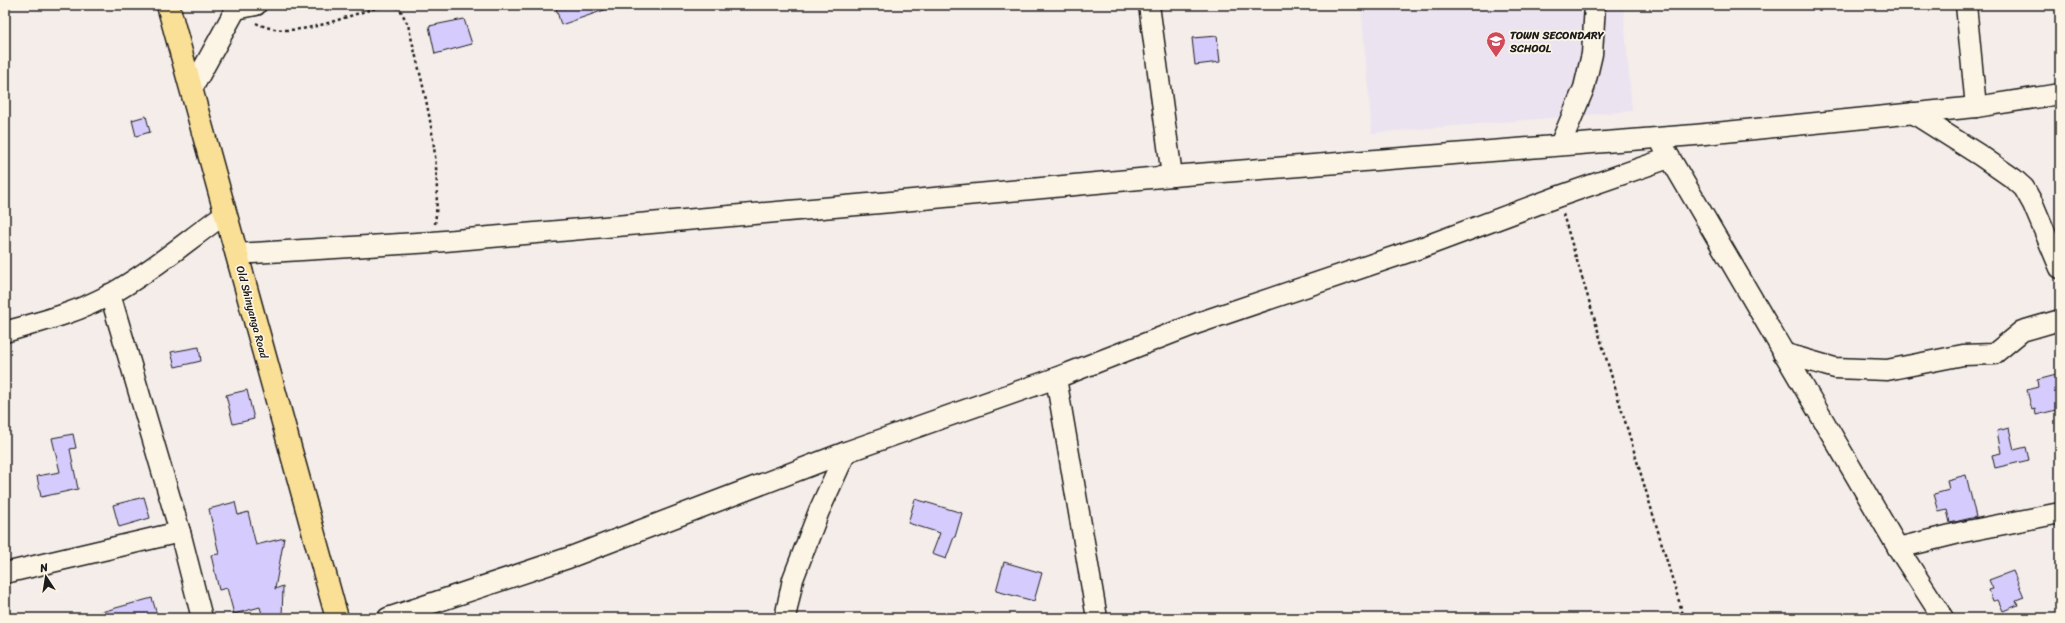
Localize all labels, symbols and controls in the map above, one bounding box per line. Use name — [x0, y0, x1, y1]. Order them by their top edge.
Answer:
place label: TOWN SECONDARY SCHOOL — [1509, 26, 1605, 58]
school or university icon: TOWN SECONDARY SCHOOL — [1485, 30, 1507, 58]
street label: Old Shinyanga Road — [230, 264, 274, 362]
north arrow — [26, 557, 66, 597]
text: N — [37, 558, 50, 578]

